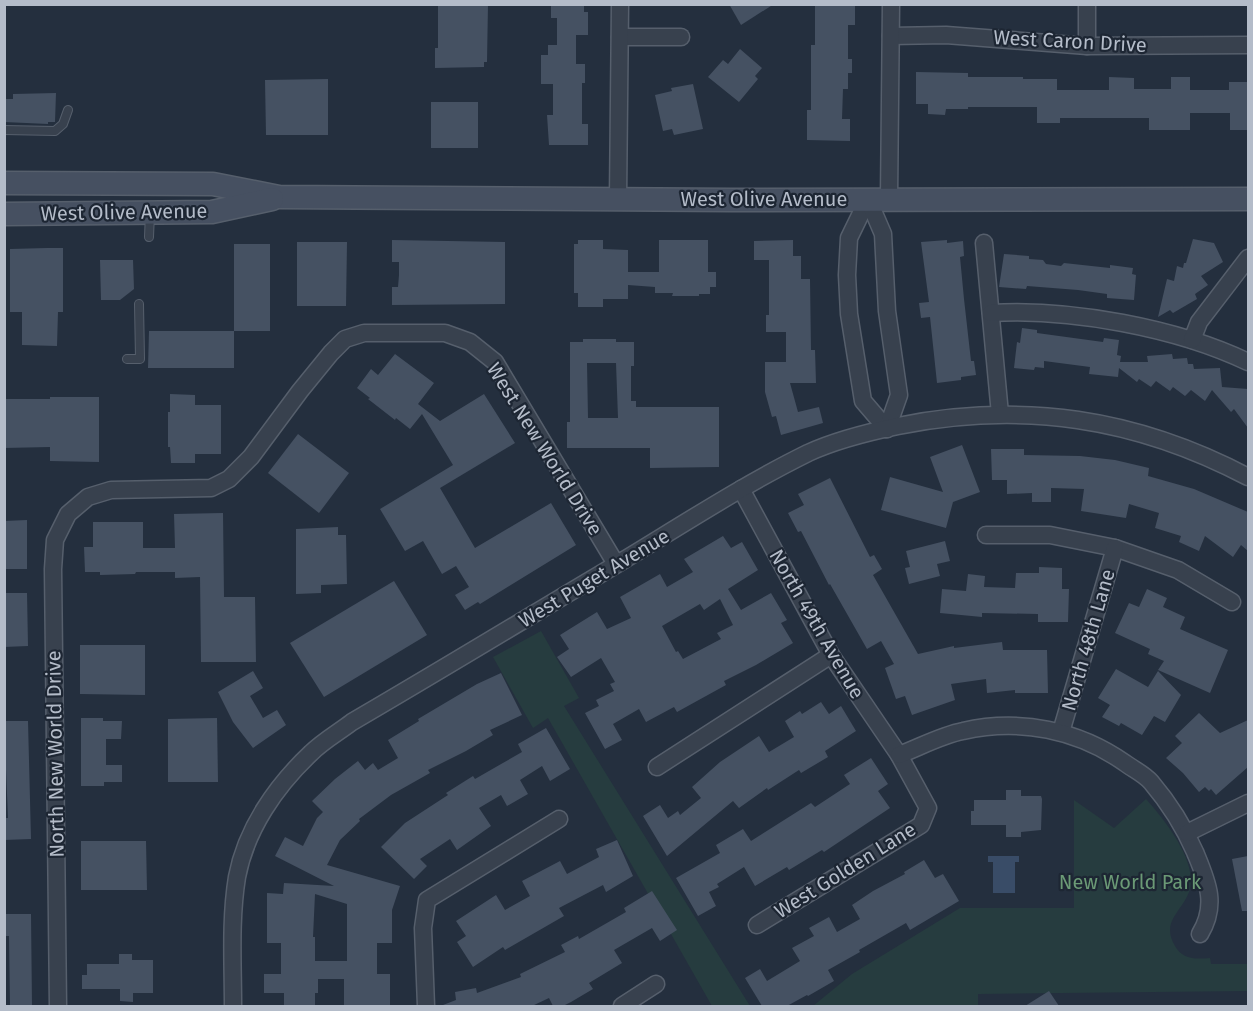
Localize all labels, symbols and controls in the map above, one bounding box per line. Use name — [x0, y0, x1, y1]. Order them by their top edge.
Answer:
street label: West Caron Drive — [993, 25, 1147, 57]
street label: West Olive Avenue — [681, 187, 847, 211]
street label: West Olive Avenue — [40, 199, 208, 225]
street label: West New World Drive — [482, 358, 608, 540]
street label: West Puget Avenue — [514, 524, 674, 632]
street label: North 49th Avenue — [764, 545, 870, 703]
street label: North 48th Lane — [1056, 566, 1120, 714]
street label: North New World Drive — [41, 650, 69, 858]
street label: West Golden Lane — [770, 817, 920, 923]
park label: New World Park — [1059, 870, 1202, 894]

